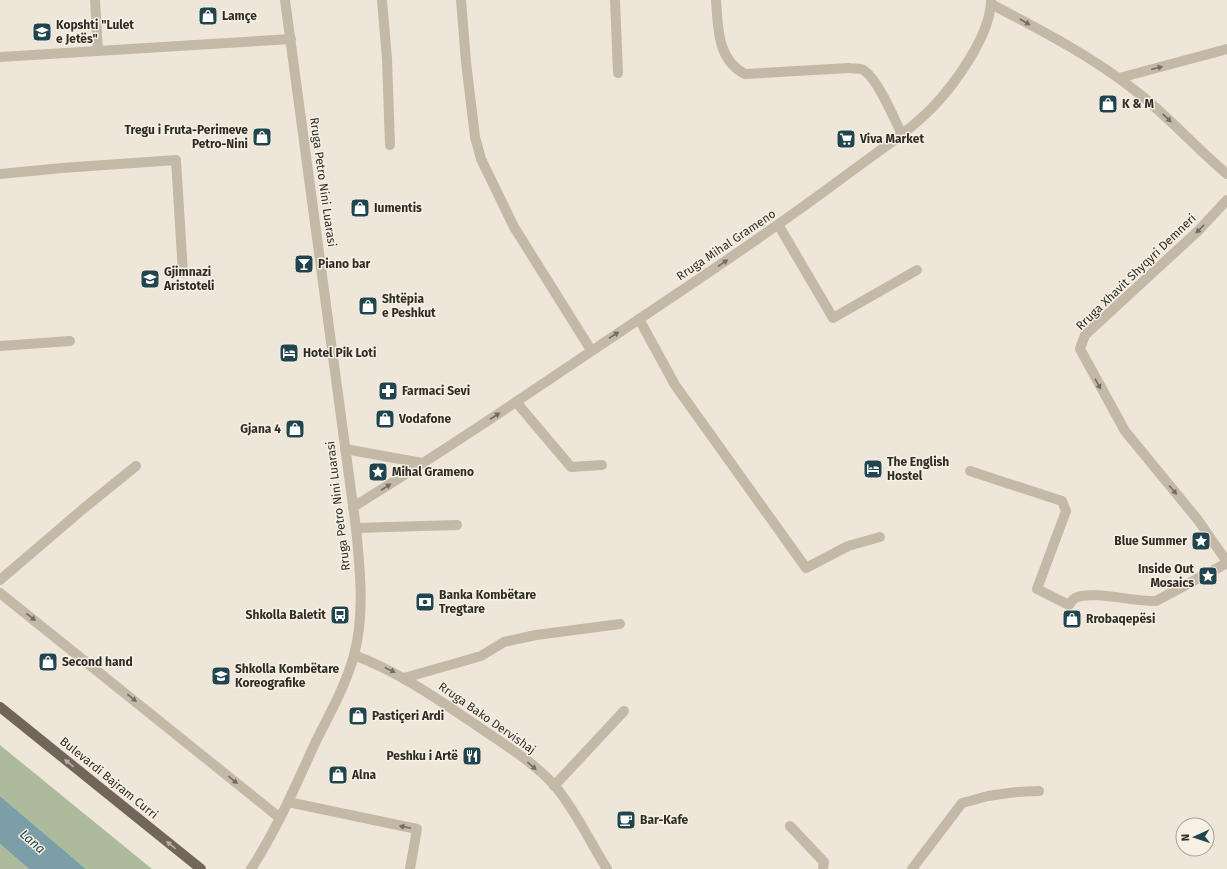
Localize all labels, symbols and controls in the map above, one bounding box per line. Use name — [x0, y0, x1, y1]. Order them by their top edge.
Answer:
shop icon: Lamçe — [197, 5, 219, 27]
place label: Lamçe — [222, 9, 257, 24]
place label: Kopshti "Lulet e Jetës" — [56, 18, 134, 46]
one-way arrow — [1019, 18, 1031, 25]
school or university icon: Kopshti "Lulet e Jetës" — [31, 21, 53, 43]
one-way arrow — [1151, 65, 1163, 71]
shop icon: K & M — [1097, 93, 1119, 115]
place label: K & M — [1122, 97, 1154, 111]
one-way arrow — [1162, 113, 1172, 123]
street label: Rruga Petro Nini Luarasi — [307, 116, 339, 248]
place label: Tregu i Fruta-Perimeve Petro-Nini — [124, 123, 248, 151]
shop icon: Tregu i Fruta-Perimeve Petro-Nini — [251, 126, 273, 148]
supermarket icon: Viva Market — [835, 128, 857, 150]
place label: Viva Market — [859, 132, 924, 146]
shop icon: Iumentis — [349, 197, 371, 219]
place label: Iumentis — [374, 201, 422, 215]
street label: Rruga Mihal Grameno — [674, 207, 778, 283]
street label: Rruga Xhavit Shyqyri Demneri — [1073, 211, 1199, 333]
one-way arrow — [1196, 224, 1205, 234]
bar icon: Piano bar — [293, 253, 315, 275]
place label: Piano bar — [318, 257, 371, 271]
one-way arrow — [718, 259, 728, 267]
place label: Gjimnazi Aristoteli — [163, 265, 214, 293]
school or university icon: Gjimnazi Aristoteli — [139, 268, 161, 290]
place label: Shtëpia e Peshkut — [382, 292, 436, 320]
shop icon: Shtëpia e Peshkut — [357, 295, 379, 317]
one-way arrow — [609, 331, 619, 339]
hotel icon: Hotel Pik Loti — [278, 342, 300, 364]
place label: Hotel Pik Loti — [303, 346, 376, 360]
one-way arrow — [1095, 378, 1101, 390]
pharmacy icon: Farmaci Sevi — [377, 380, 399, 402]
place label: Farmaci Sevi — [402, 384, 470, 398]
shop icon: Vodafone — [374, 408, 396, 430]
place label: Vodafone — [398, 412, 451, 426]
one-way arrow — [490, 412, 500, 420]
shop icon: Gjana 4 — [284, 418, 306, 440]
place label: Gjana 4 — [240, 422, 281, 436]
street label: Rruga Petro Nini Luarasi — [323, 440, 353, 572]
place label: The English Hostel — [887, 455, 949, 483]
hotel icon: The English Hostel — [862, 458, 884, 480]
place icon: Mihal Grameno — [367, 461, 389, 483]
place label: Mihal Grameno — [392, 465, 474, 479]
one-way arrow — [380, 483, 392, 490]
one-way arrow — [1168, 484, 1177, 495]
place icon: Blue Summer — [1190, 530, 1212, 552]
place label: Blue Summer — [1114, 534, 1187, 548]
place label: Inside Out Mosaics — [1138, 562, 1194, 590]
place icon: Inside Out Mosaics — [1197, 565, 1219, 587]
place label: Banka Kombëtare Tregtare — [439, 588, 537, 616]
bank icon: Banka Kombëtare Tregtare — [414, 591, 436, 613]
bus stop icon: Shkolla Baletit — [329, 604, 351, 626]
place label: Shkolla Baletit — [246, 608, 326, 622]
shop icon: Rrobaqepësi — [1061, 608, 1083, 630]
place label: Rrobaqepësi — [1086, 612, 1155, 626]
one-way arrow — [25, 613, 36, 621]
shop icon: Second hand — [37, 651, 59, 673]
place label: Second hand — [62, 655, 133, 669]
place label: Shkolla Kombëtare Koreografike — [235, 662, 340, 690]
school or university icon: Shkolla Kombëtare Koreografike — [210, 665, 232, 687]
one-way arrow — [384, 667, 396, 674]
street label: Rruga Bako Dervishaj — [436, 679, 538, 757]
one-way arrow — [127, 694, 138, 703]
shop icon: Pastiçeri Ardi — [347, 705, 369, 727]
place label: Pastiçeri Ardi — [372, 709, 444, 724]
street label: Bulevardi Bajram Curri — [57, 734, 161, 822]
restaurant icon: Peshku i Artë — [461, 745, 483, 767]
place label: Peshku i Artë — [386, 749, 458, 763]
one-way arrow — [64, 759, 75, 767]
one-way arrow — [527, 762, 538, 771]
shop icon: Alna — [327, 764, 349, 786]
place label: Alna — [351, 768, 377, 782]
one-way arrow — [228, 776, 239, 784]
cafe icon: Bar-Kafe — [615, 809, 637, 831]
place label: Bar-Kafe — [640, 813, 689, 827]
north arrow — [1175, 817, 1215, 857]
one-way arrow — [399, 823, 411, 829]
water label: Lana — [17, 826, 48, 856]
text: N — [1179, 834, 1192, 841]
one-way arrow — [165, 840, 176, 849]

